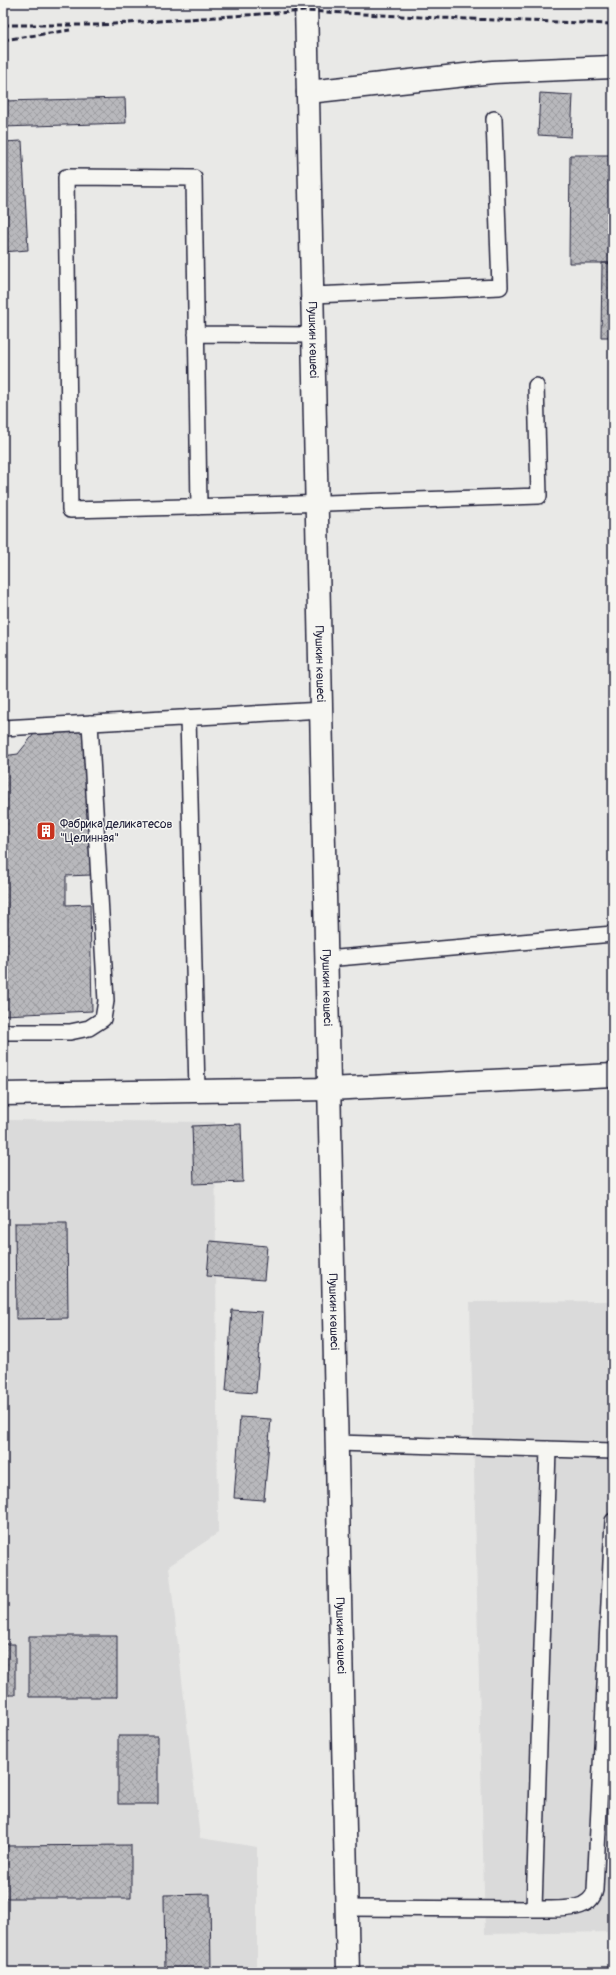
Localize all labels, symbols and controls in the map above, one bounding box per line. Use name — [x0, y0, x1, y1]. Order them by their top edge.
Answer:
street label: Пушкин көшесі — [304, 302, 321, 378]
street label: Пушкин көшесі — [311, 625, 328, 702]
place label: Фабрика деликатесов "Целинная" — [60, 817, 173, 846]
building icon: Фабрика деликатесов "Целинная" — [35, 820, 57, 842]
street label: Пушкин көшесі — [318, 949, 335, 1026]
street label: Пушкин көшесі — [325, 1273, 342, 1350]
street label: Пушкин көшесі — [332, 1597, 349, 1674]

